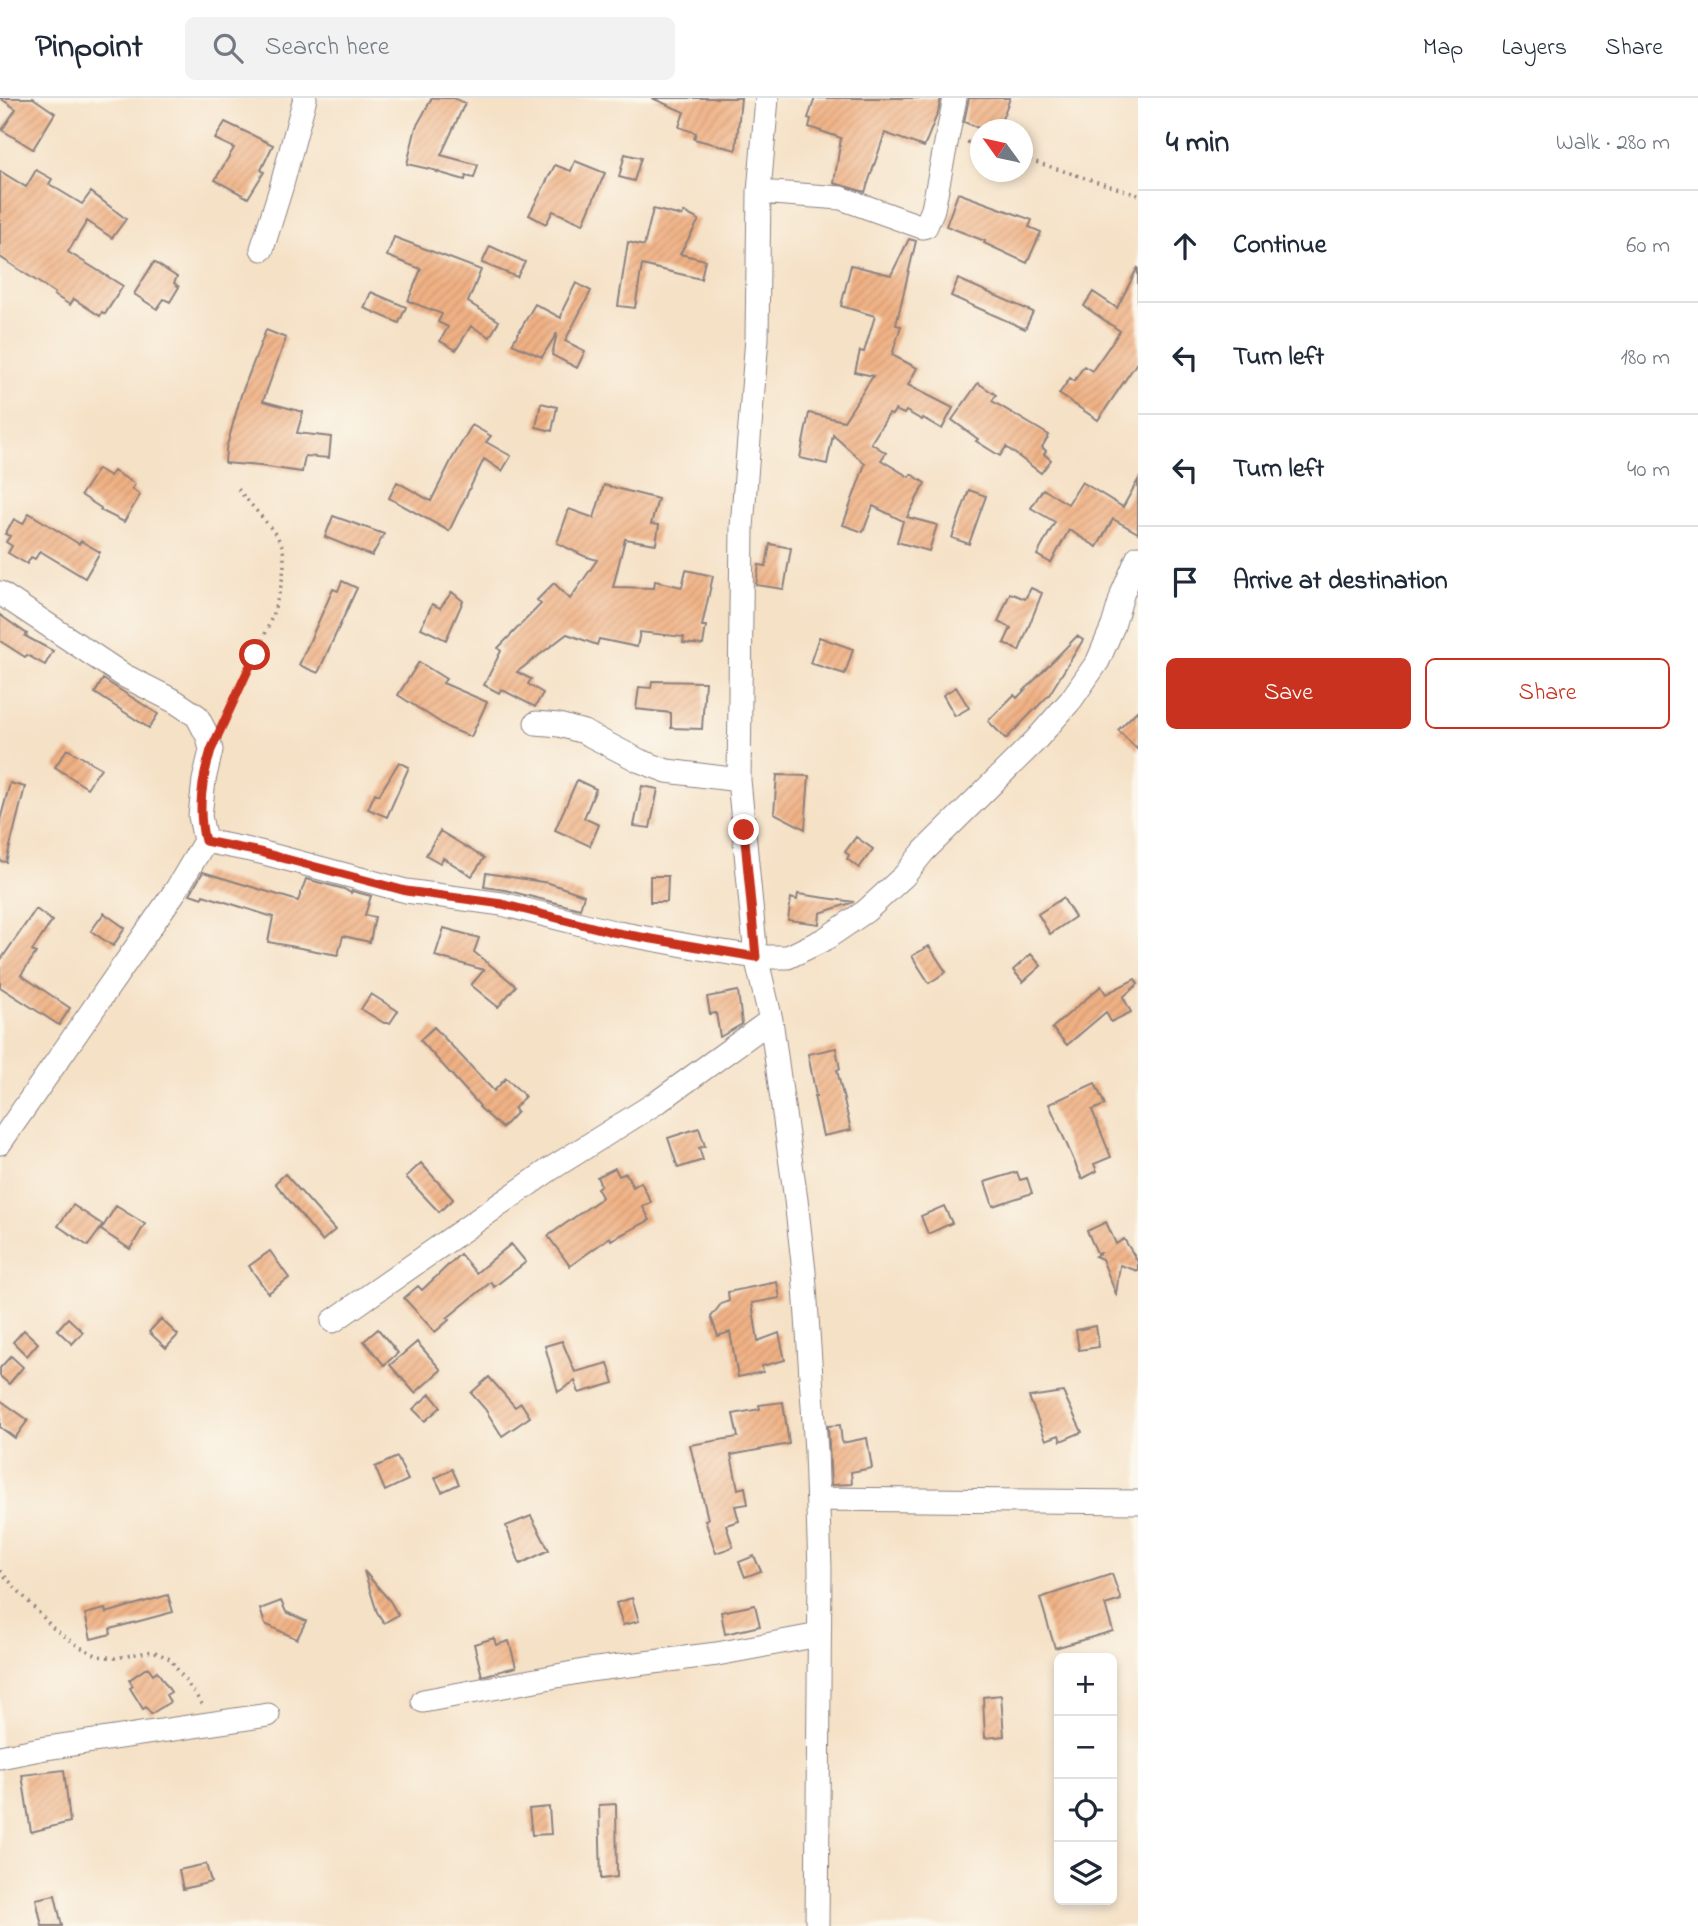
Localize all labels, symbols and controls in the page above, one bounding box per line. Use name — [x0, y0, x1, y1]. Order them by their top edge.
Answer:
search box — [185, 17, 675, 80]
text: Pinpoint — [35, 24, 143, 72]
icon: search — [209, 29, 247, 67]
text: Search here — [265, 29, 389, 67]
text: Map — [1423, 31, 1463, 66]
text: Layers — [1501, 31, 1567, 66]
text: Share — [1605, 31, 1663, 66]
north arrow — [970, 119, 1033, 182]
text: 4 min — [1166, 122, 1229, 166]
text: Walk · 280 m — [1556, 127, 1670, 160]
icon: ahead — [1166, 227, 1204, 265]
text: Continue — [1233, 227, 1326, 265]
text: 60 m — [1626, 230, 1670, 263]
icon: left — [1166, 339, 1204, 377]
text: Turn left — [1233, 339, 1324, 377]
text: 180 m — [1621, 342, 1670, 375]
icon: left — [1166, 451, 1204, 489]
text: Turn left — [1233, 451, 1324, 489]
text: 40 m — [1627, 454, 1670, 487]
icon: arrive — [1166, 563, 1204, 601]
text: Arrive at destination — [1233, 563, 1448, 601]
route start — [239, 639, 270, 670]
button: Save — [1166, 658, 1411, 729]
button: Share — [1425, 658, 1670, 729]
route end — [728, 814, 759, 845]
map controls — [1054, 1653, 1117, 1905]
button: + — [1054, 1653, 1117, 1716]
button: − — [1054, 1716, 1117, 1779]
button: locate — [1054, 1779, 1117, 1842]
button: layers — [1054, 1842, 1117, 1905]

